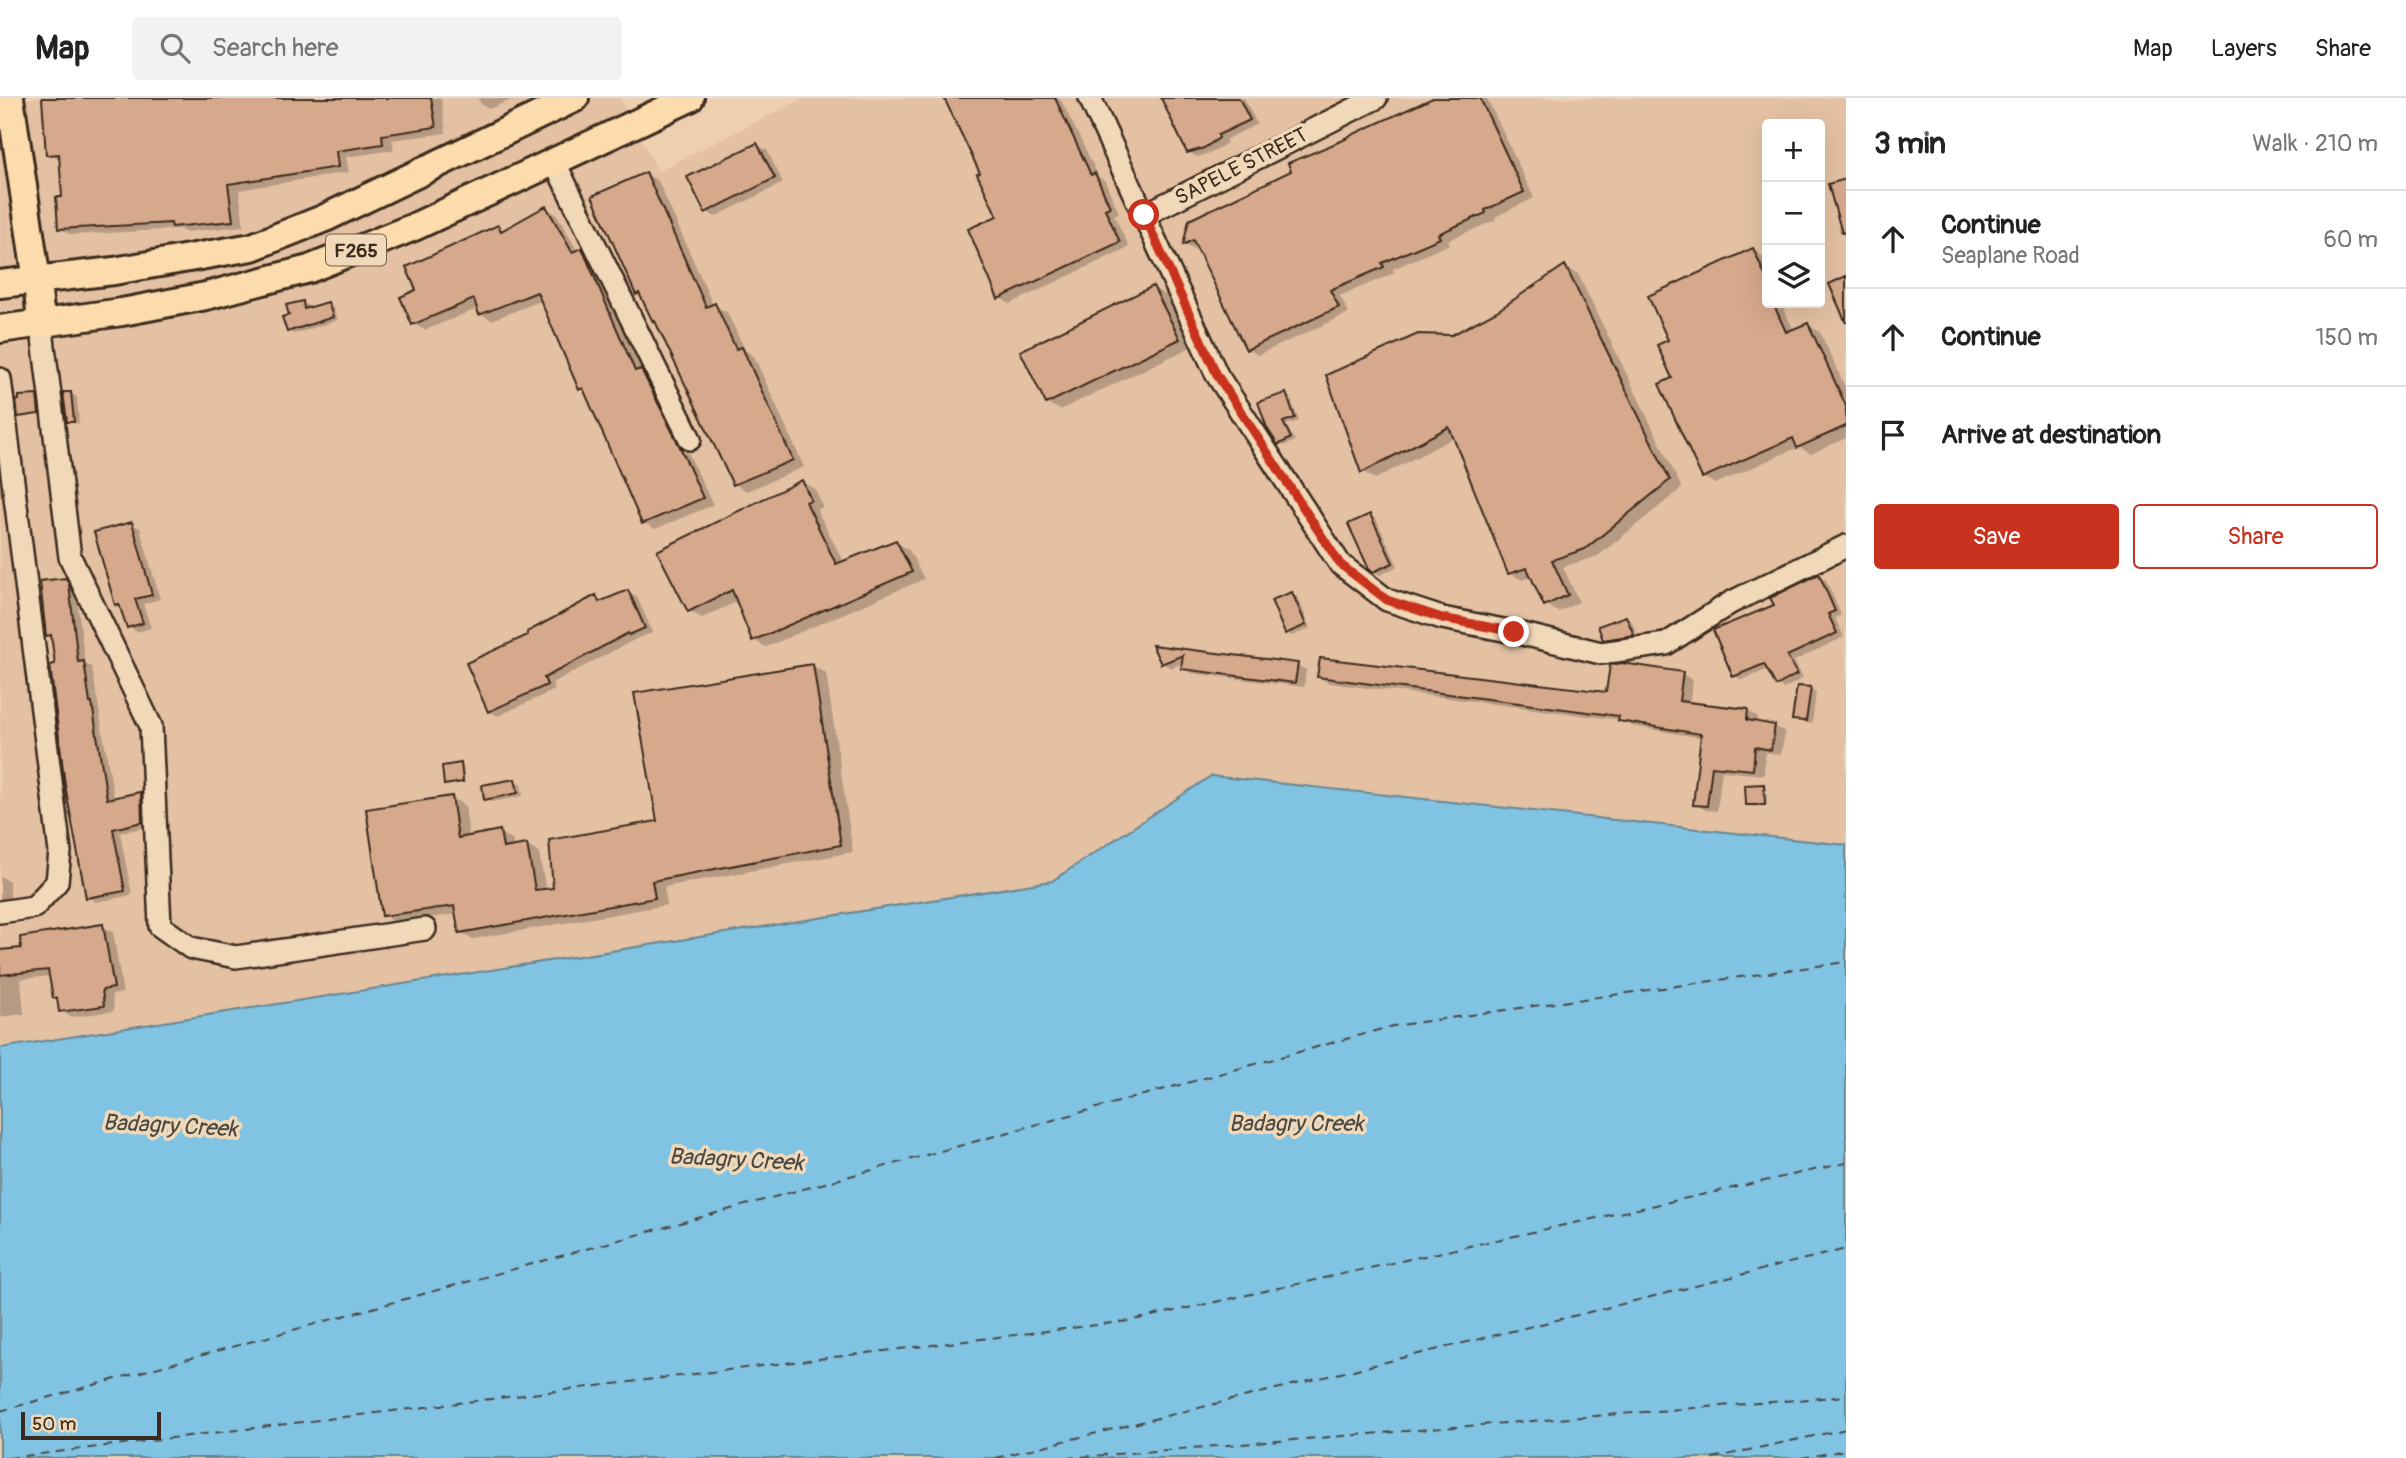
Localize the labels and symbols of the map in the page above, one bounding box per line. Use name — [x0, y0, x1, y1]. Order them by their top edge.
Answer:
street label: SAPELE STREET — [1170, 121, 1312, 211]
route start — [1128, 199, 1159, 230]
road number: F265 — [326, 234, 386, 266]
route end — [1498, 616, 1529, 647]
water label: Badagry Creek — [102, 1108, 240, 1144]
water label: Badagry Creek — [1229, 1109, 1366, 1138]
water label: Badagry Creek — [668, 1142, 806, 1178]
scale bar — [21, 1409, 161, 1441]

